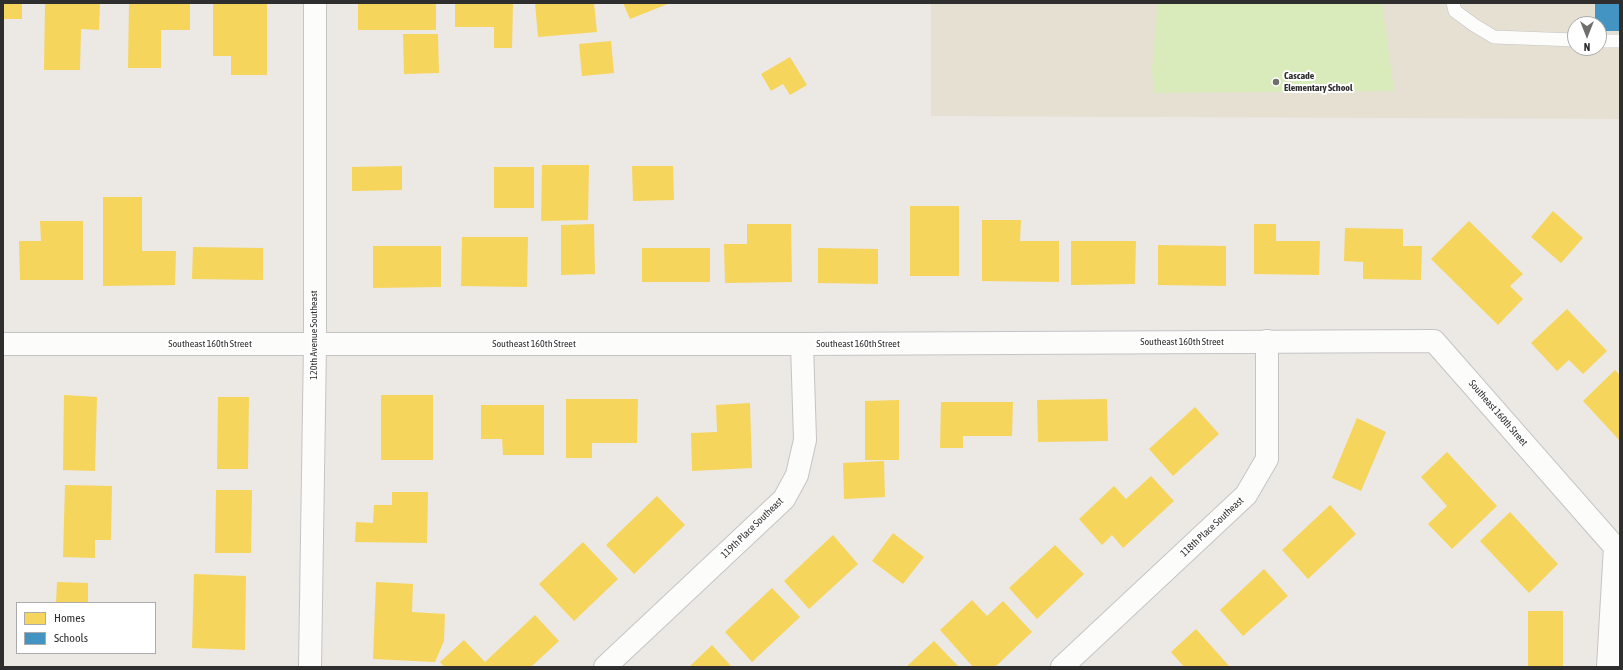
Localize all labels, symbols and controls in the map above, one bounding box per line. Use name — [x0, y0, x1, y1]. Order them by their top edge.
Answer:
north arrow — [1567, 16, 1607, 56]
text: N — [1584, 41, 1590, 53]
place label: Cascade Elementary School — [1284, 70, 1353, 94]
marker: Cascade Elementary School — [1271, 77, 1281, 87]
street label: 120th Avenue Southeast — [308, 290, 320, 380]
street label: Southeast 160th Street — [1140, 336, 1224, 348]
street label: Southeast 160th Street — [168, 338, 252, 350]
street label: Southeast 160th Street — [492, 338, 576, 350]
street label: Southeast 160th Street — [816, 338, 900, 350]
street label: Southeast 160th Street — [1466, 378, 1530, 448]
street label: 119th Place Southeast — [718, 495, 786, 561]
street label: 118th Place Southeast — [1178, 495, 1246, 559]
legend — [16, 602, 156, 654]
text: Homes — [54, 611, 85, 625]
text: Schools — [54, 631, 88, 645]

